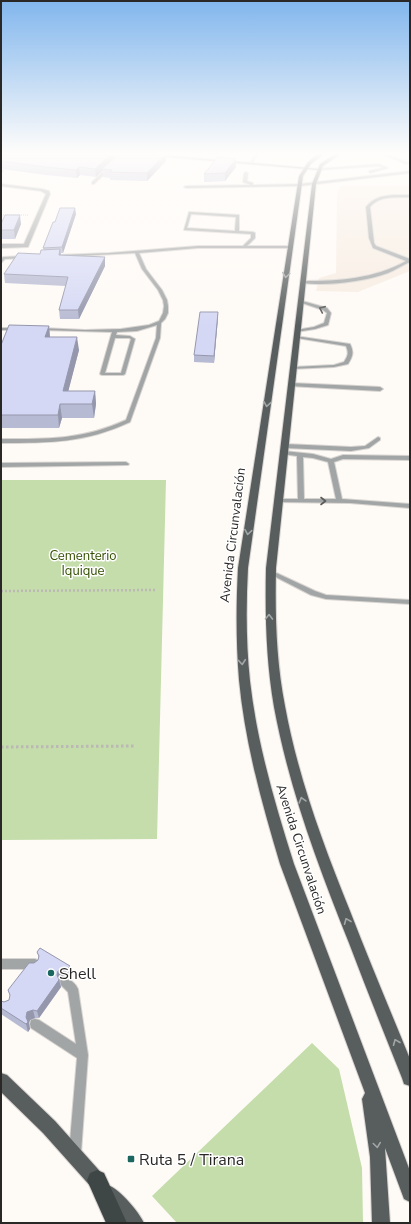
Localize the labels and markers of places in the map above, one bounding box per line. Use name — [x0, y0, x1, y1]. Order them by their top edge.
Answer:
place label: Shell — [59, 963, 96, 985]
marker: Shell — [46, 968, 56, 978]
place label: Ruta 5 / Tirana — [139, 1149, 244, 1171]
marker: Ruta 5 / Tirana — [126, 1154, 136, 1164]

